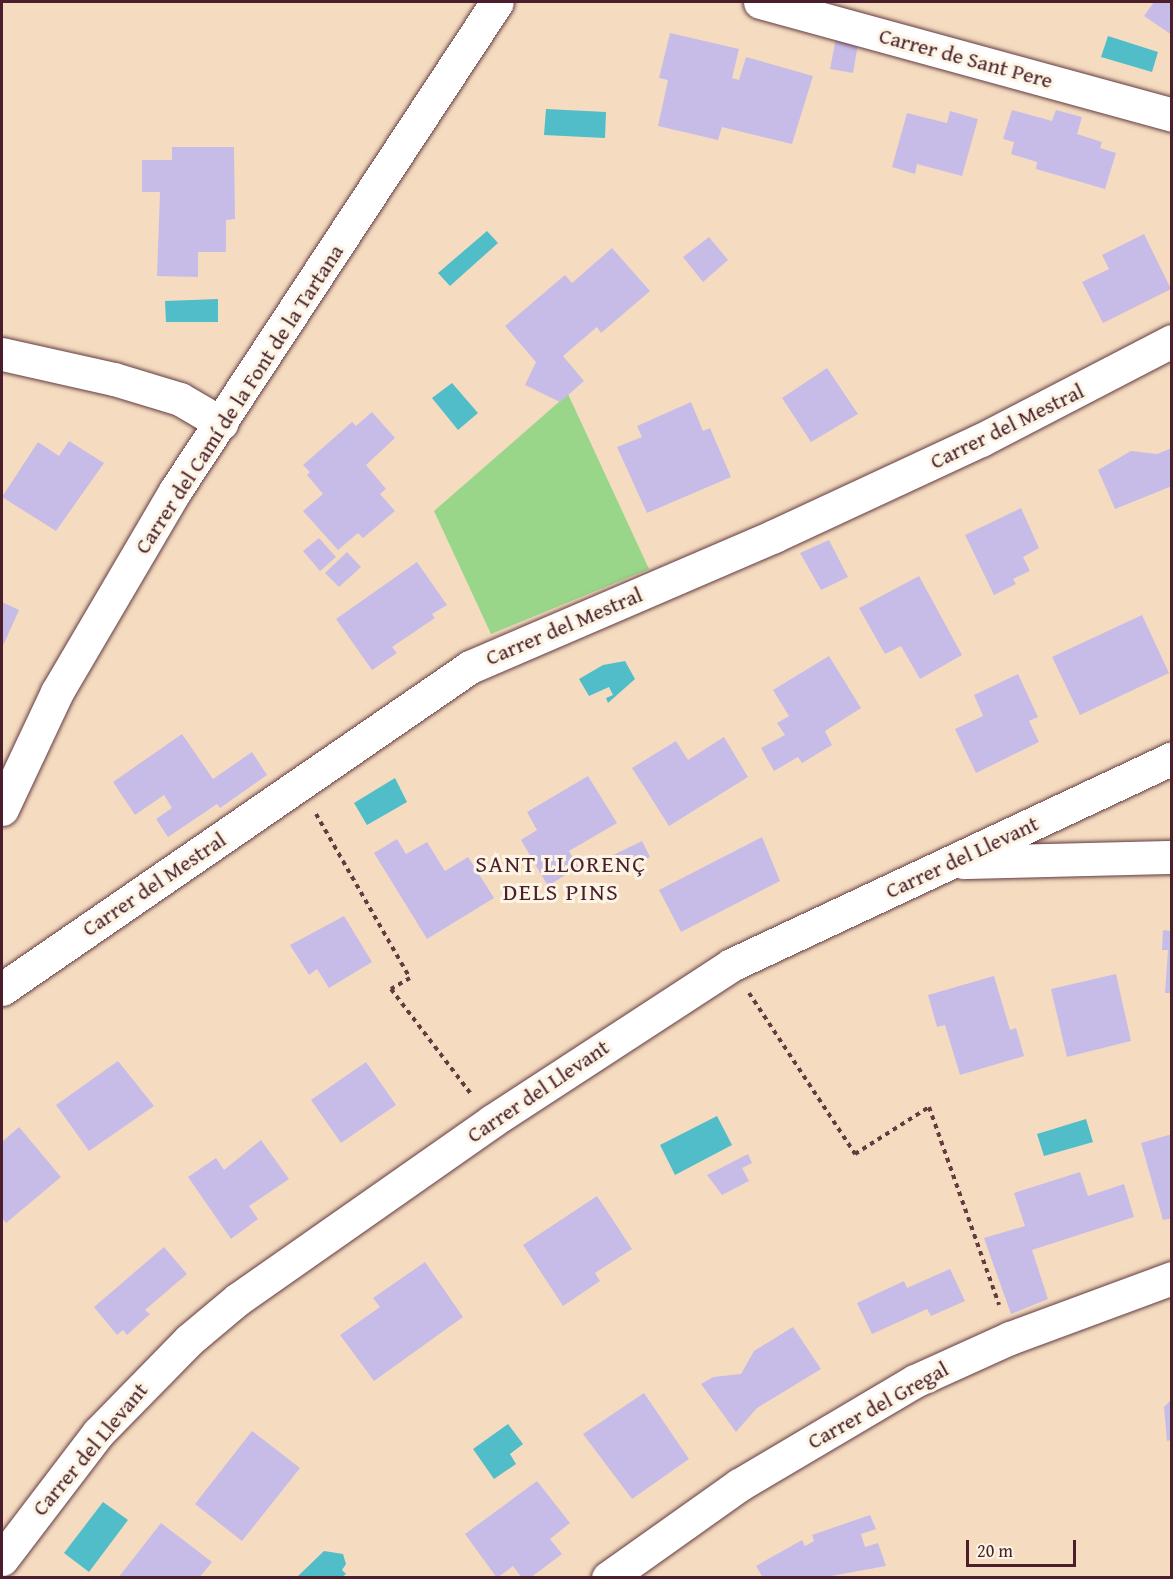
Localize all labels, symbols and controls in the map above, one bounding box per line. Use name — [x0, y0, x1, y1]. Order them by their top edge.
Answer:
street label: Carrer de Sant Pere — [876, 22, 1056, 94]
street label: Carrer del Camí de la Font de la Tartana — [129, 239, 349, 559]
street label: Carrer del Mestral — [926, 377, 1088, 475]
street label: Carrer del Mestral — [482, 581, 646, 671]
street label: Carrer del Llevant — [881, 810, 1043, 904]
street label: Carrer del Mestral — [77, 826, 231, 942]
district label: SANT LLORENÇ DELS PINS — [475, 850, 647, 906]
street label: Carrer del Llevant — [462, 1034, 614, 1148]
street label: Carrer del Gregal — [803, 1355, 953, 1455]
street label: Carrer del Llevant — [27, 1377, 153, 1521]
scale bar — [969, 1528, 1078, 1566]
text: 20 m — [977, 1537, 1013, 1564]

